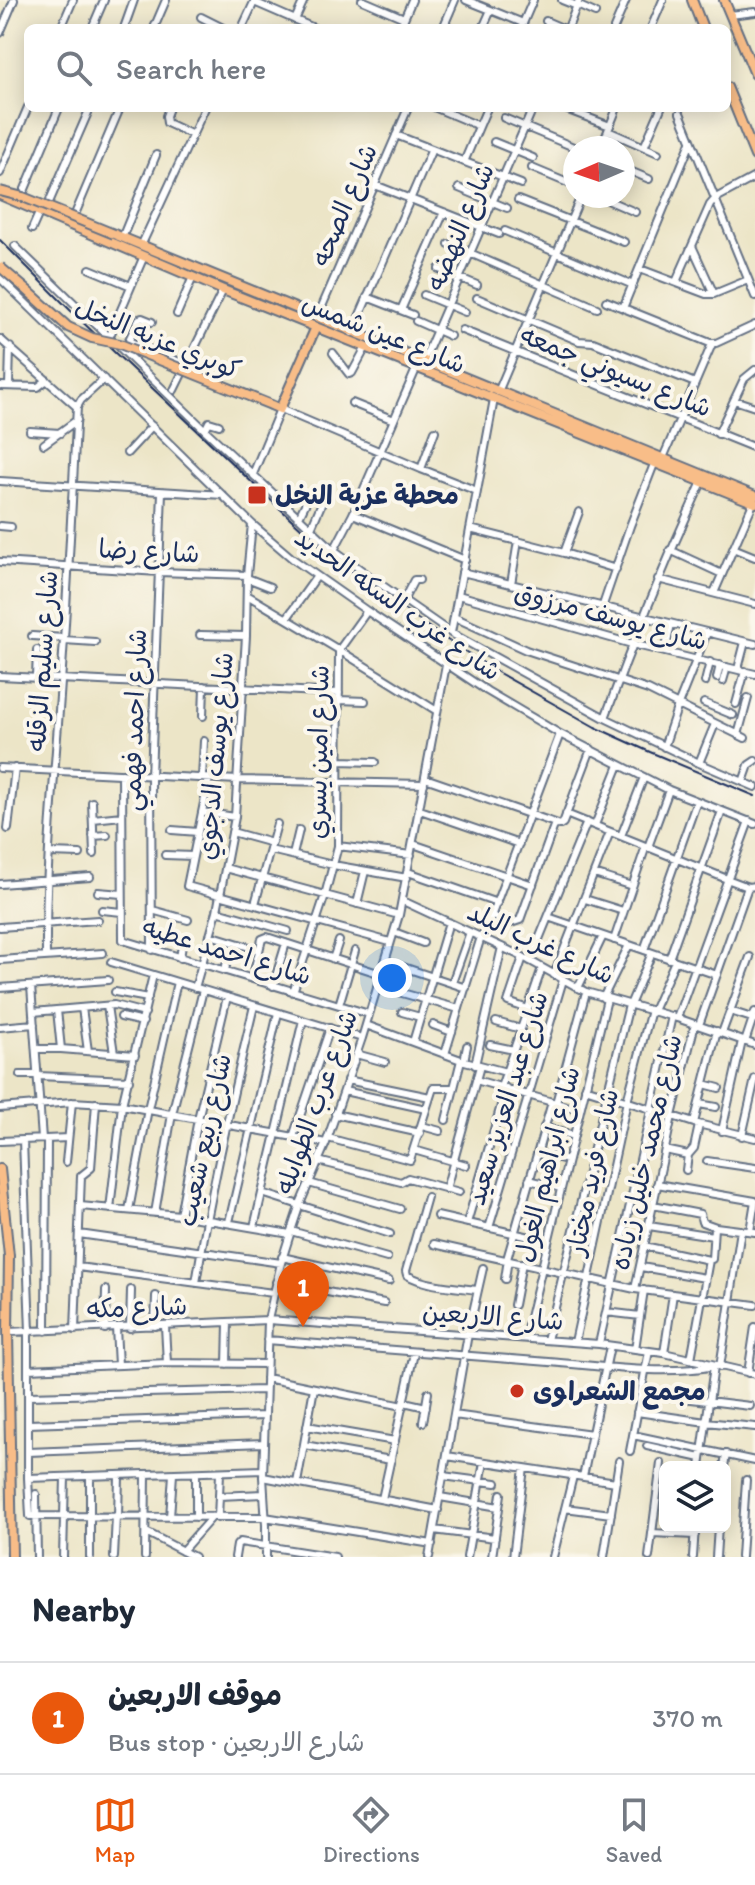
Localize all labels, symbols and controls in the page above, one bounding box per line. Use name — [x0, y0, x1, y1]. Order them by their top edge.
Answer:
search box — [24, 24, 731, 112]
icon: search — [52, 46, 96, 90]
text: Search here — [116, 50, 266, 87]
north arrow — [563, 136, 635, 208]
street label: شارع الصحه — [304, 139, 386, 272]
street label: شارع النهضه — [419, 158, 503, 296]
street label: شارع عين شمس — [297, 286, 470, 382]
street label: كوبري عزبه النخل — [69, 290, 246, 389]
street label: شارع بسيوني جمعه — [513, 318, 716, 430]
place label: محطة عزبة النخل — [275, 479, 459, 511]
marker: محطة عزبة النخل — [246, 484, 268, 506]
street label: شارع غرب السكه الحديد — [288, 521, 507, 689]
street label: شارع رضا — [97, 532, 200, 572]
street label: شارع سليم الزقله — [20, 570, 68, 753]
street label: شارع يوسف مرزوق — [511, 575, 711, 659]
street label: شارع احمد فهمي — [115, 628, 160, 812]
street label: شارع يوسف الدجوي — [190, 651, 243, 862]
street label: شارع امين يسري — [300, 665, 339, 839]
street label: شارع غرب البلد — [462, 895, 620, 993]
street label: شارع احمد عطيه — [138, 910, 315, 994]
your location — [372, 958, 412, 998]
street label: شارع عبد العزيز سعيد — [459, 987, 557, 1209]
street label: شارع عرب الطوايله — [268, 1006, 366, 1199]
street label: شارع محمد خليل زياده — [603, 1031, 691, 1273]
street label: شارع ربيع شعيب — [170, 1051, 241, 1230]
street label: شارع ابراهيم الغول — [507, 1063, 591, 1266]
street label: شارع فريد مختار — [558, 1086, 627, 1260]
pin: 1 — [277, 1261, 329, 1327]
street label: شارع مكه — [86, 1289, 188, 1327]
street label: شارع الاربعين — [421, 1295, 565, 1339]
place label: مجمع الشعراوى — [533, 1375, 706, 1410]
marker: مجمع الشعراوى — [508, 1382, 526, 1400]
map controls — [659, 1461, 731, 1533]
button: layers — [659, 1461, 731, 1533]
text: Nearby — [32, 1589, 135, 1630]
text: موقف الاربعين — [108, 1676, 282, 1713]
text: 1 — [52, 1702, 64, 1734]
text: 370 m — [652, 1702, 723, 1734]
text: Bus stop · شارع الاربعين — [108, 1726, 365, 1758]
tab: Map — [93, 1793, 137, 1868]
tab: Directions — [323, 1793, 420, 1868]
tab: Saved — [606, 1793, 662, 1868]

